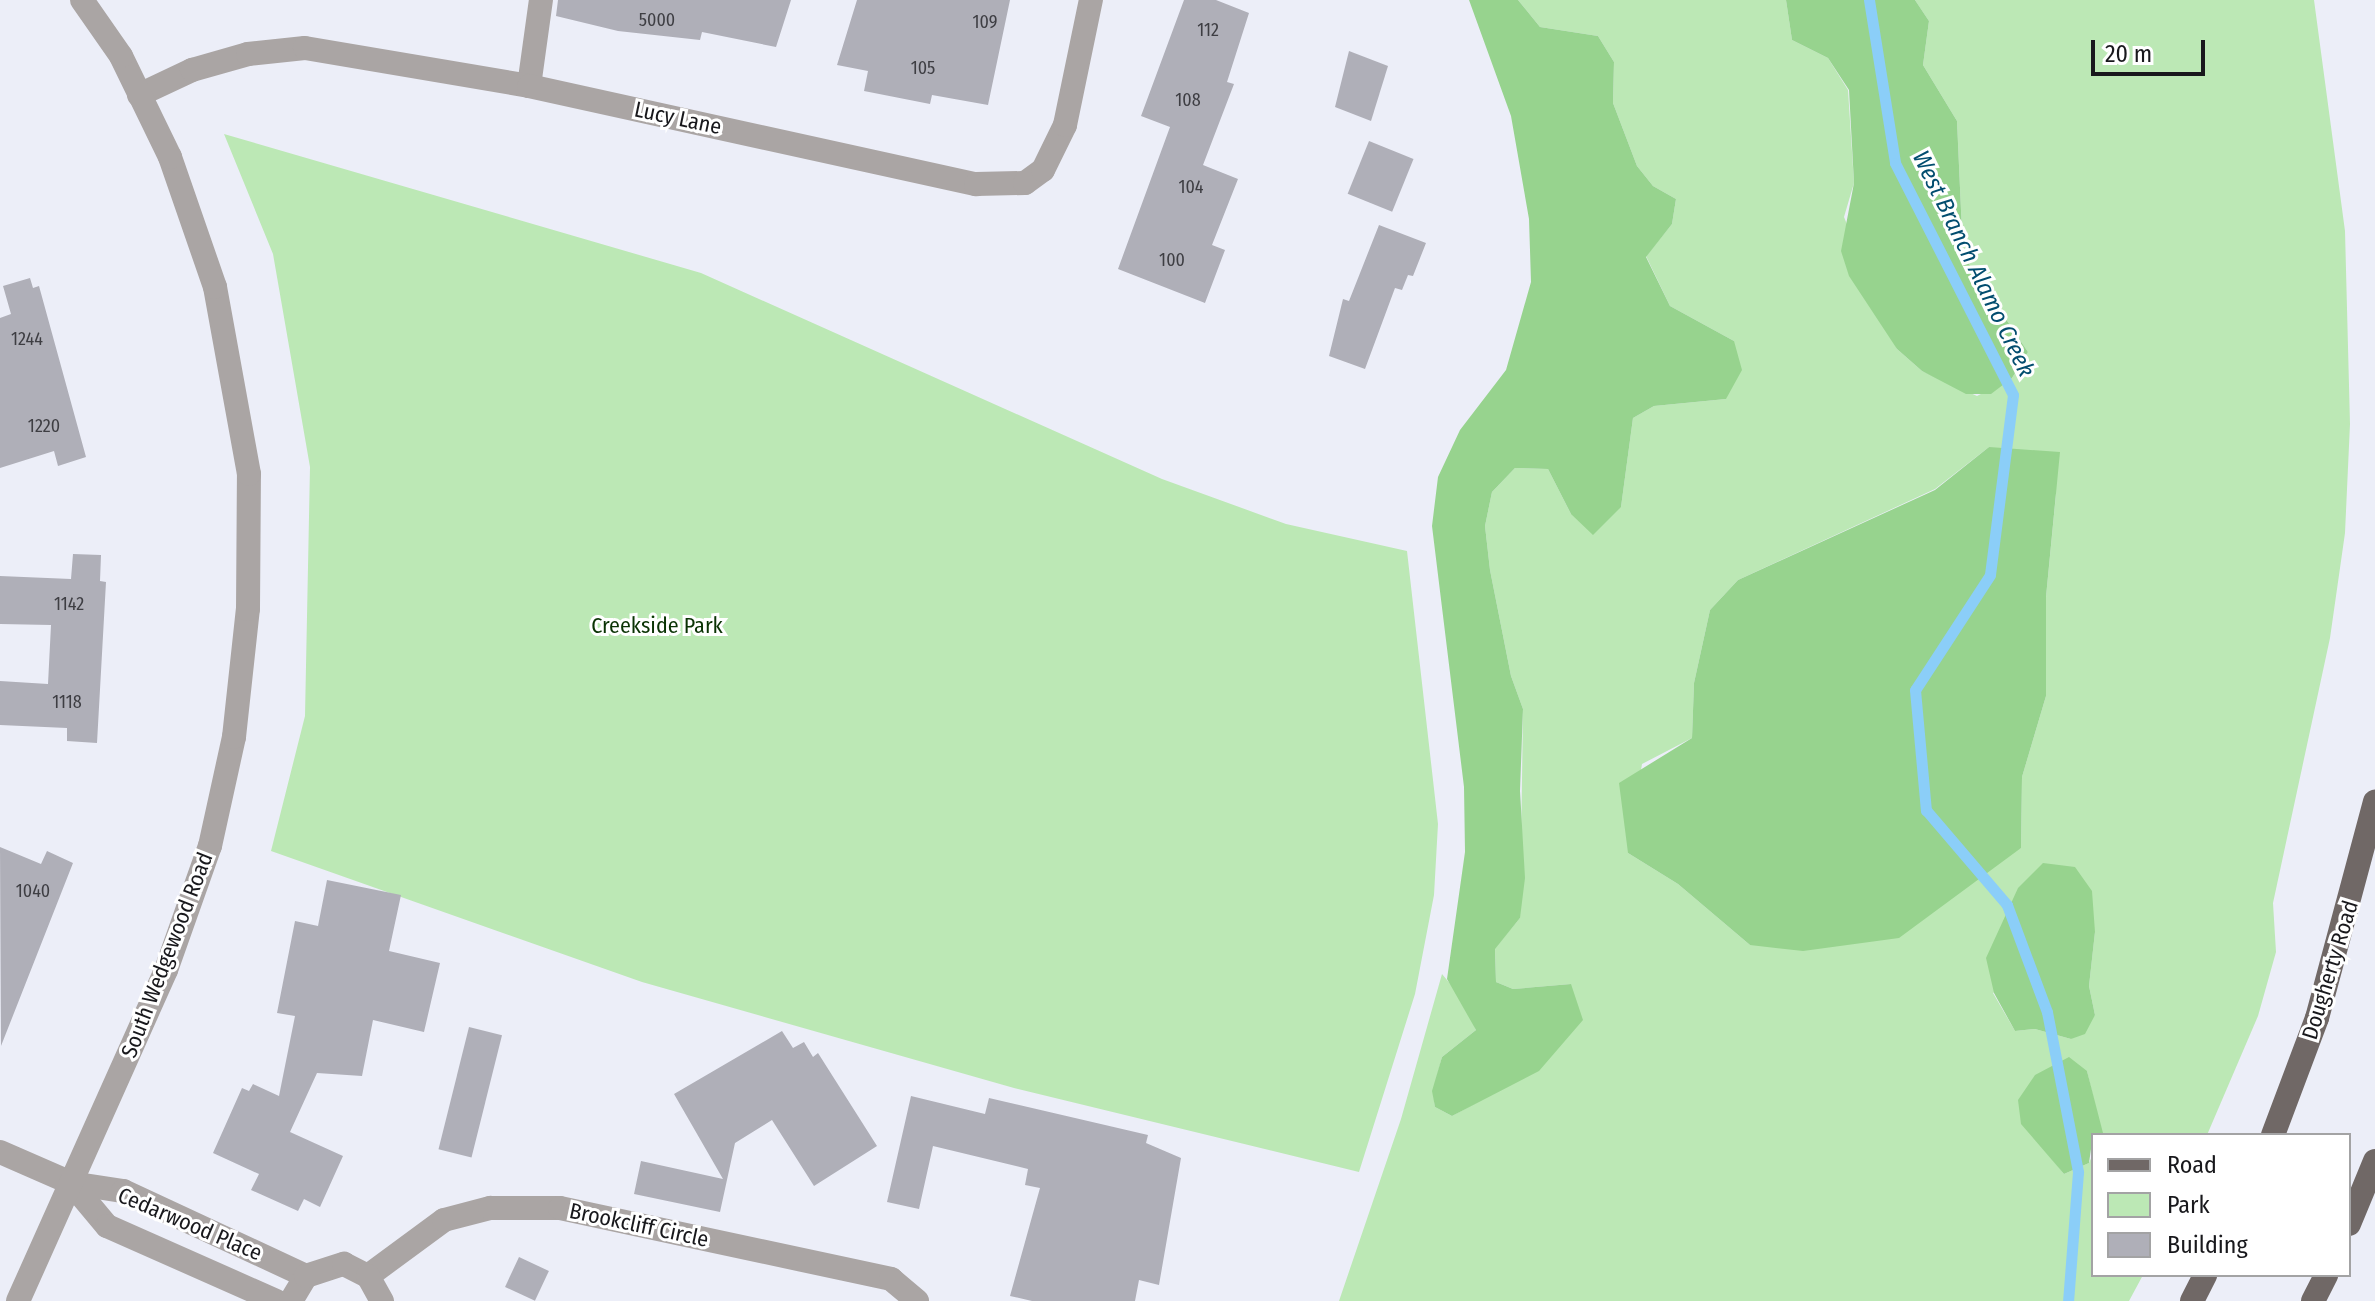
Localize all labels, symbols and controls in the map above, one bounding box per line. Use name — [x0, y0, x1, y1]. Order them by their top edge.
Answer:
house number: 5000 — [639, 9, 675, 31]
house number: 109 — [972, 11, 998, 33]
house number: 112 — [1197, 19, 1219, 41]
scale bar — [2095, 24, 2209, 74]
text: 20 m — [2105, 40, 2152, 68]
house number: 105 — [911, 57, 935, 79]
house number: 108 — [1175, 89, 1201, 111]
street label: Lucy Lane — [632, 96, 724, 140]
water label: West Branch Alamo Creek — [1906, 146, 2040, 382]
house number: 104 — [1178, 176, 1204, 198]
house number: 100 — [1159, 249, 1185, 271]
house number: 1244 — [11, 328, 43, 350]
house number: 1220 — [28, 415, 60, 437]
house number: 1142 — [54, 593, 84, 615]
park label: Creekside Park — [591, 613, 723, 639]
house number: 1118 — [52, 691, 82, 713]
street label: South Wedgewood Road — [116, 849, 218, 1061]
house number: 1040 — [16, 880, 50, 902]
street label: Dougherty Road — [2296, 897, 2364, 1043]
legend — [2091, 1133, 2351, 1277]
text: Road — [2167, 1151, 2217, 1179]
street label: Cedarwood Place — [114, 1182, 266, 1266]
text: Park — [2167, 1191, 2210, 1219]
street label: Brookcliff Circle — [567, 1197, 711, 1253]
text: Building — [2167, 1231, 2248, 1259]

